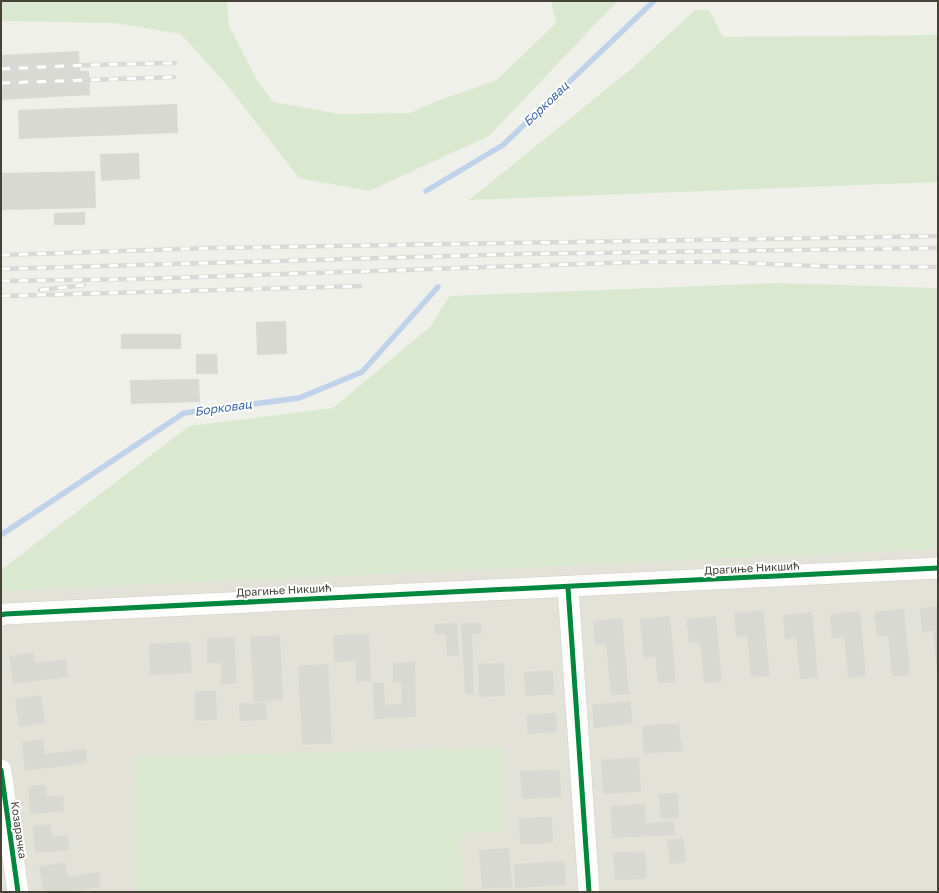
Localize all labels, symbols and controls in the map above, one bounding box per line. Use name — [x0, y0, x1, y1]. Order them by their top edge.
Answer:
water label: Борковац — [520, 78, 572, 129]
water label: Борковац — [193, 396, 253, 419]
street label: Драгиње Никшић — [704, 559, 800, 576]
street label: Драгиње Никшић — [236, 581, 332, 598]
street label: Козарачка — [9, 801, 30, 859]

